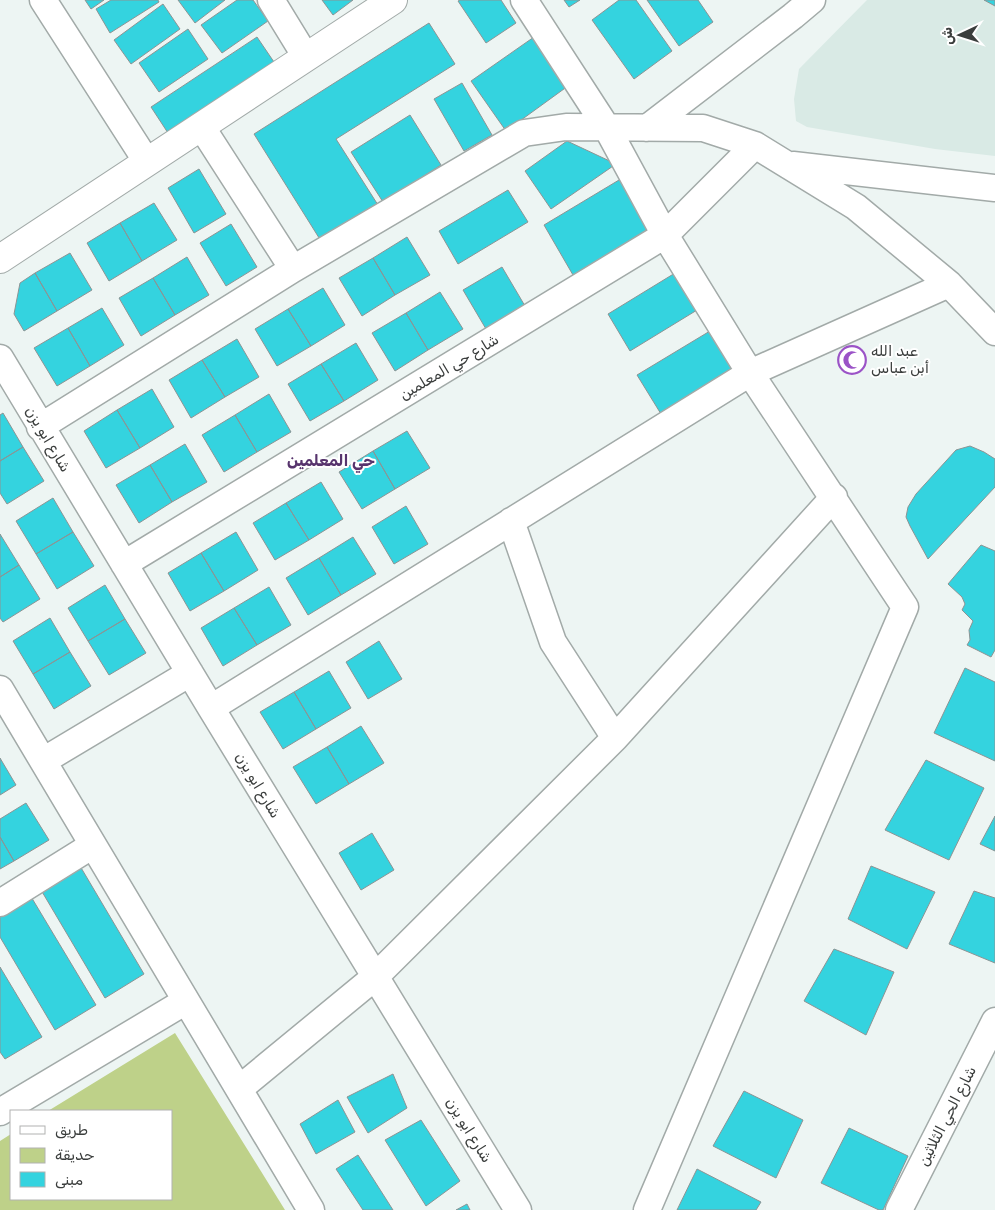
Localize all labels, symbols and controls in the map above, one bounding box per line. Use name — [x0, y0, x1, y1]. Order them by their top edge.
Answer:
north arrow — [935, 10, 985, 60]
text: ش — [938, 26, 957, 45]
street label: شارع حي المعلمين — [396, 330, 504, 406]
place label: عبد الله أبن عباس — [871, 342, 929, 377]
mosque icon: عبد الله أبن عباس — [837, 345, 867, 375]
street label: شارع ابو يزن — [20, 403, 75, 476]
district label: حي المعلمين — [287, 451, 375, 473]
street label: شارع ابو يزن — [230, 749, 285, 822]
street label: شارع الحي الثلاثين — [914, 1063, 983, 1170]
street label: شارع ابو يزن — [440, 1094, 496, 1167]
legend — [10, 1110, 172, 1200]
text: طريق — [55, 1121, 88, 1139]
text: حديقة — [55, 1146, 95, 1164]
text: مبنى — [55, 1171, 83, 1189]

